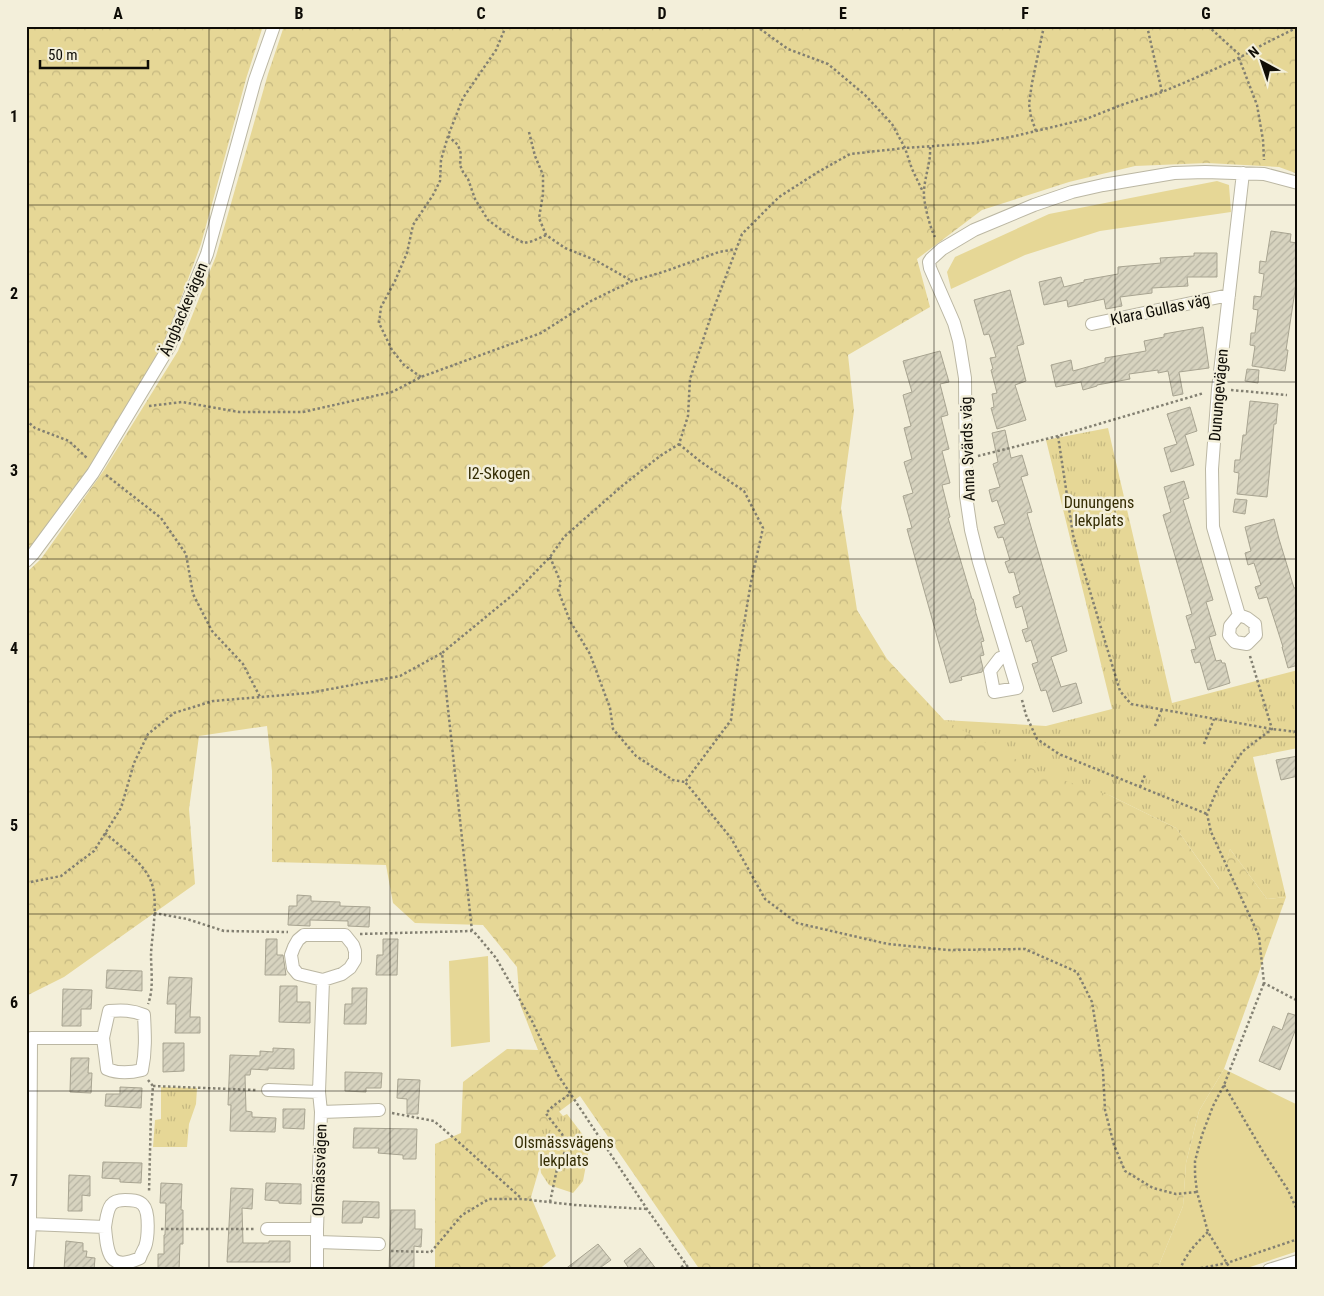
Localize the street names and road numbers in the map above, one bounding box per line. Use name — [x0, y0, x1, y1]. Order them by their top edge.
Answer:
street label: Ängbackevägen — [155, 260, 212, 359]
street label: Klara Gullas väg — [1109, 290, 1212, 329]
street label: Dunungevägen — [1205, 348, 1232, 442]
street label: Anna Svärds väg — [956, 396, 979, 502]
street label: Olsmässvägen — [308, 1124, 331, 1217]

